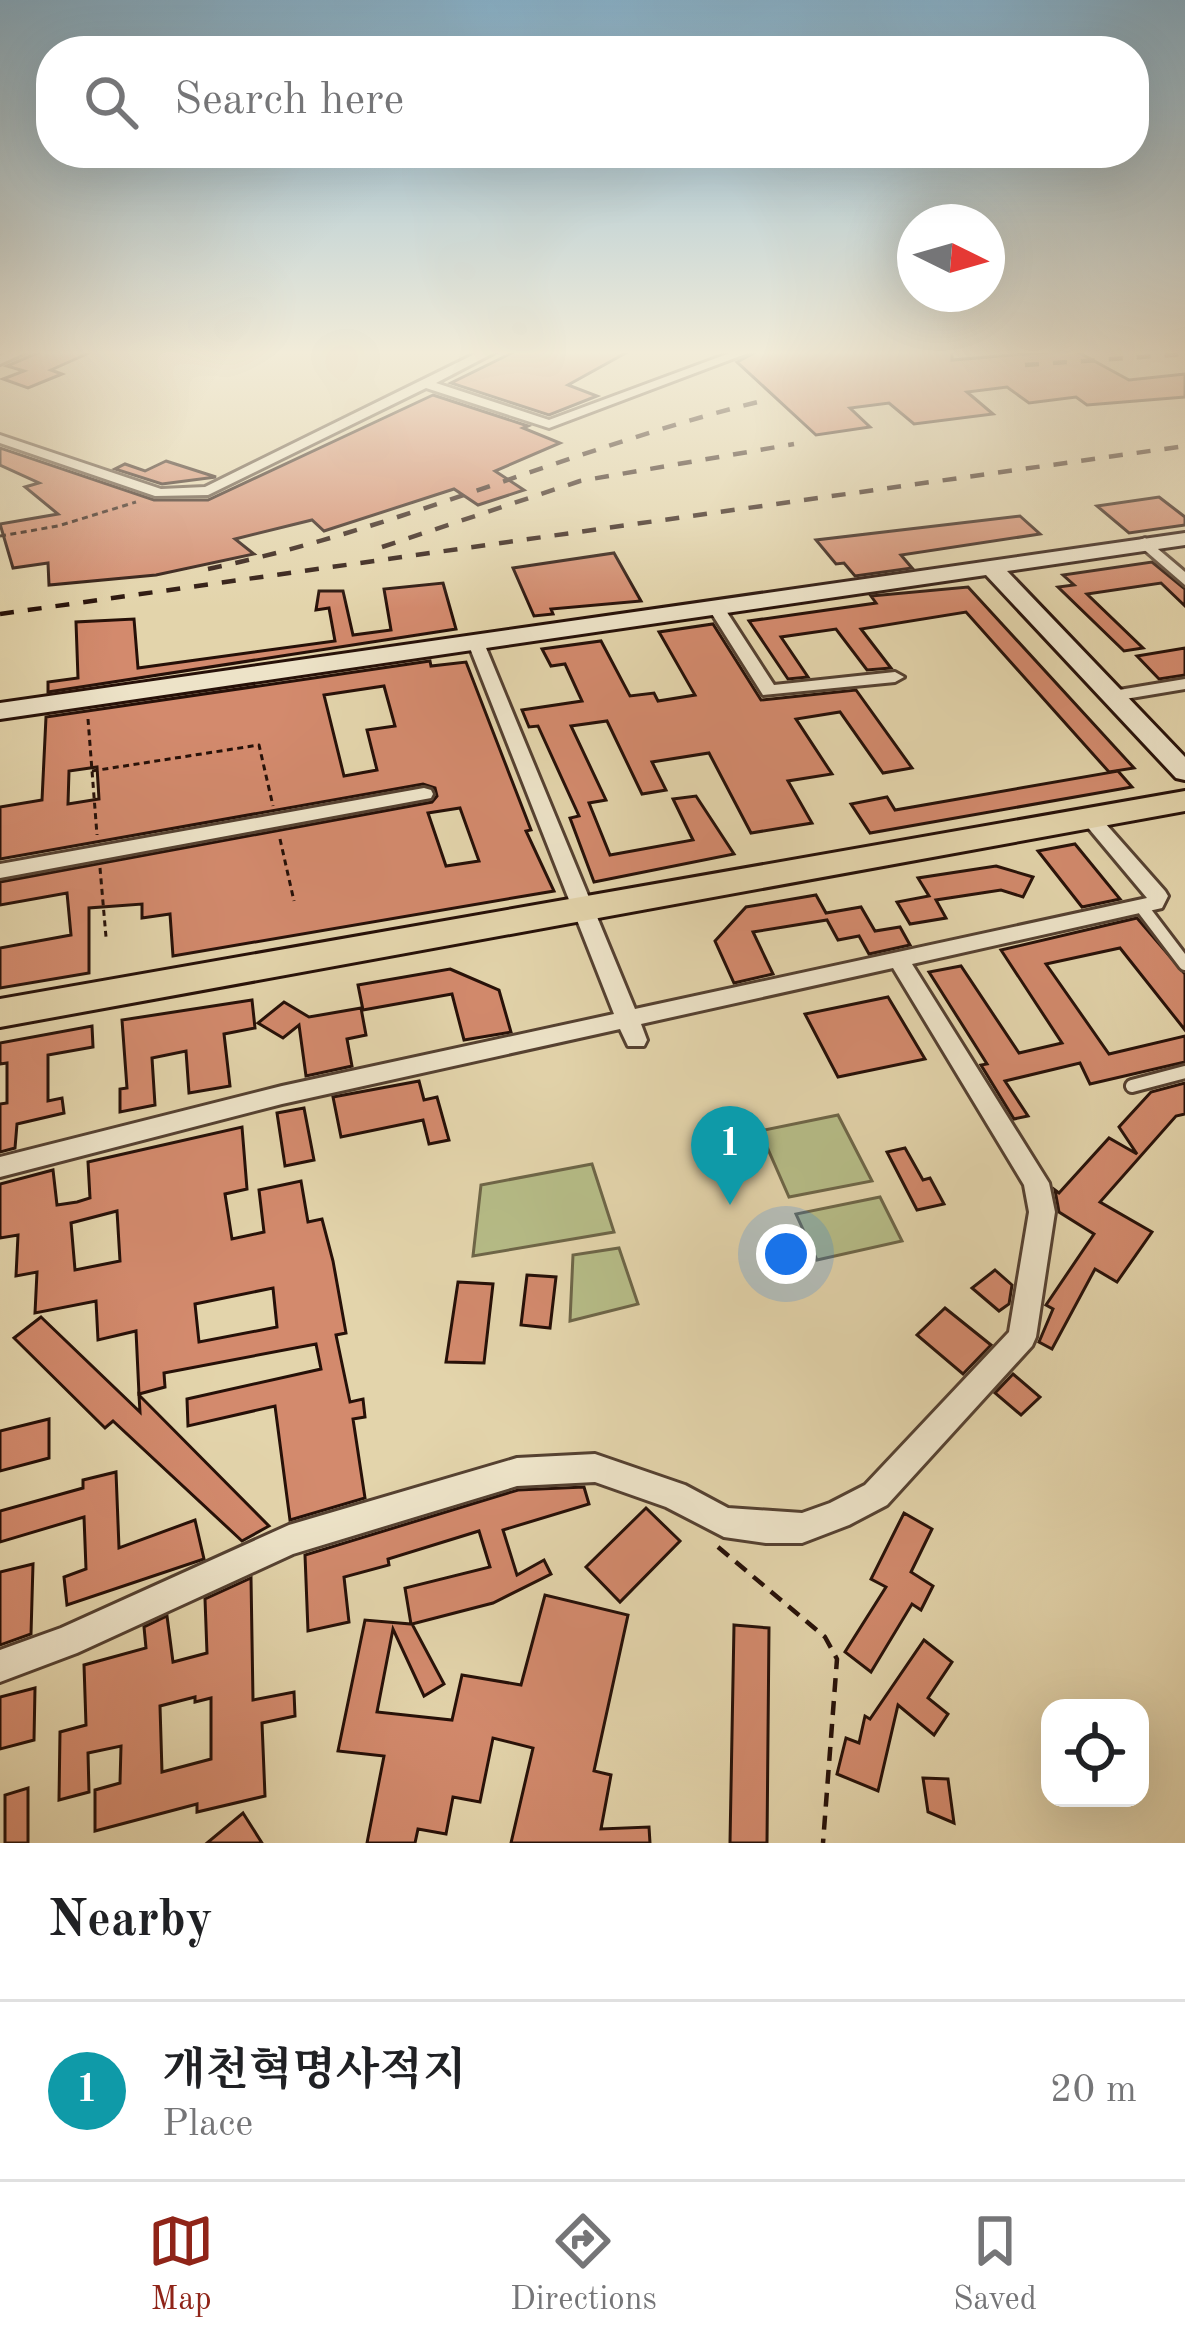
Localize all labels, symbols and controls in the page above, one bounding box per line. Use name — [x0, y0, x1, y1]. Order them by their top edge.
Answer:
search box — [36, 36, 1149, 168]
icon: search — [78, 69, 144, 135]
text: Search here — [174, 79, 404, 124]
north arrow — [897, 204, 1005, 312]
pin: 1 — [691, 1106, 769, 1205]
your location — [756, 1224, 816, 1284]
map controls — [1041, 1699, 1149, 1807]
button: locate — [1041, 1699, 1149, 1807]
text: Nearby — [48, 1896, 213, 1947]
text: 개천혁명사적지 — [162, 2050, 466, 2095]
text: 1 — [76, 2071, 98, 2110]
text: 20 m — [1050, 2071, 1137, 2110]
text: Place — [162, 2105, 253, 2144]
tab: Map — [148, 2208, 214, 2321]
tab: Directions — [510, 2208, 657, 2321]
tab: Saved — [953, 2208, 1037, 2321]

